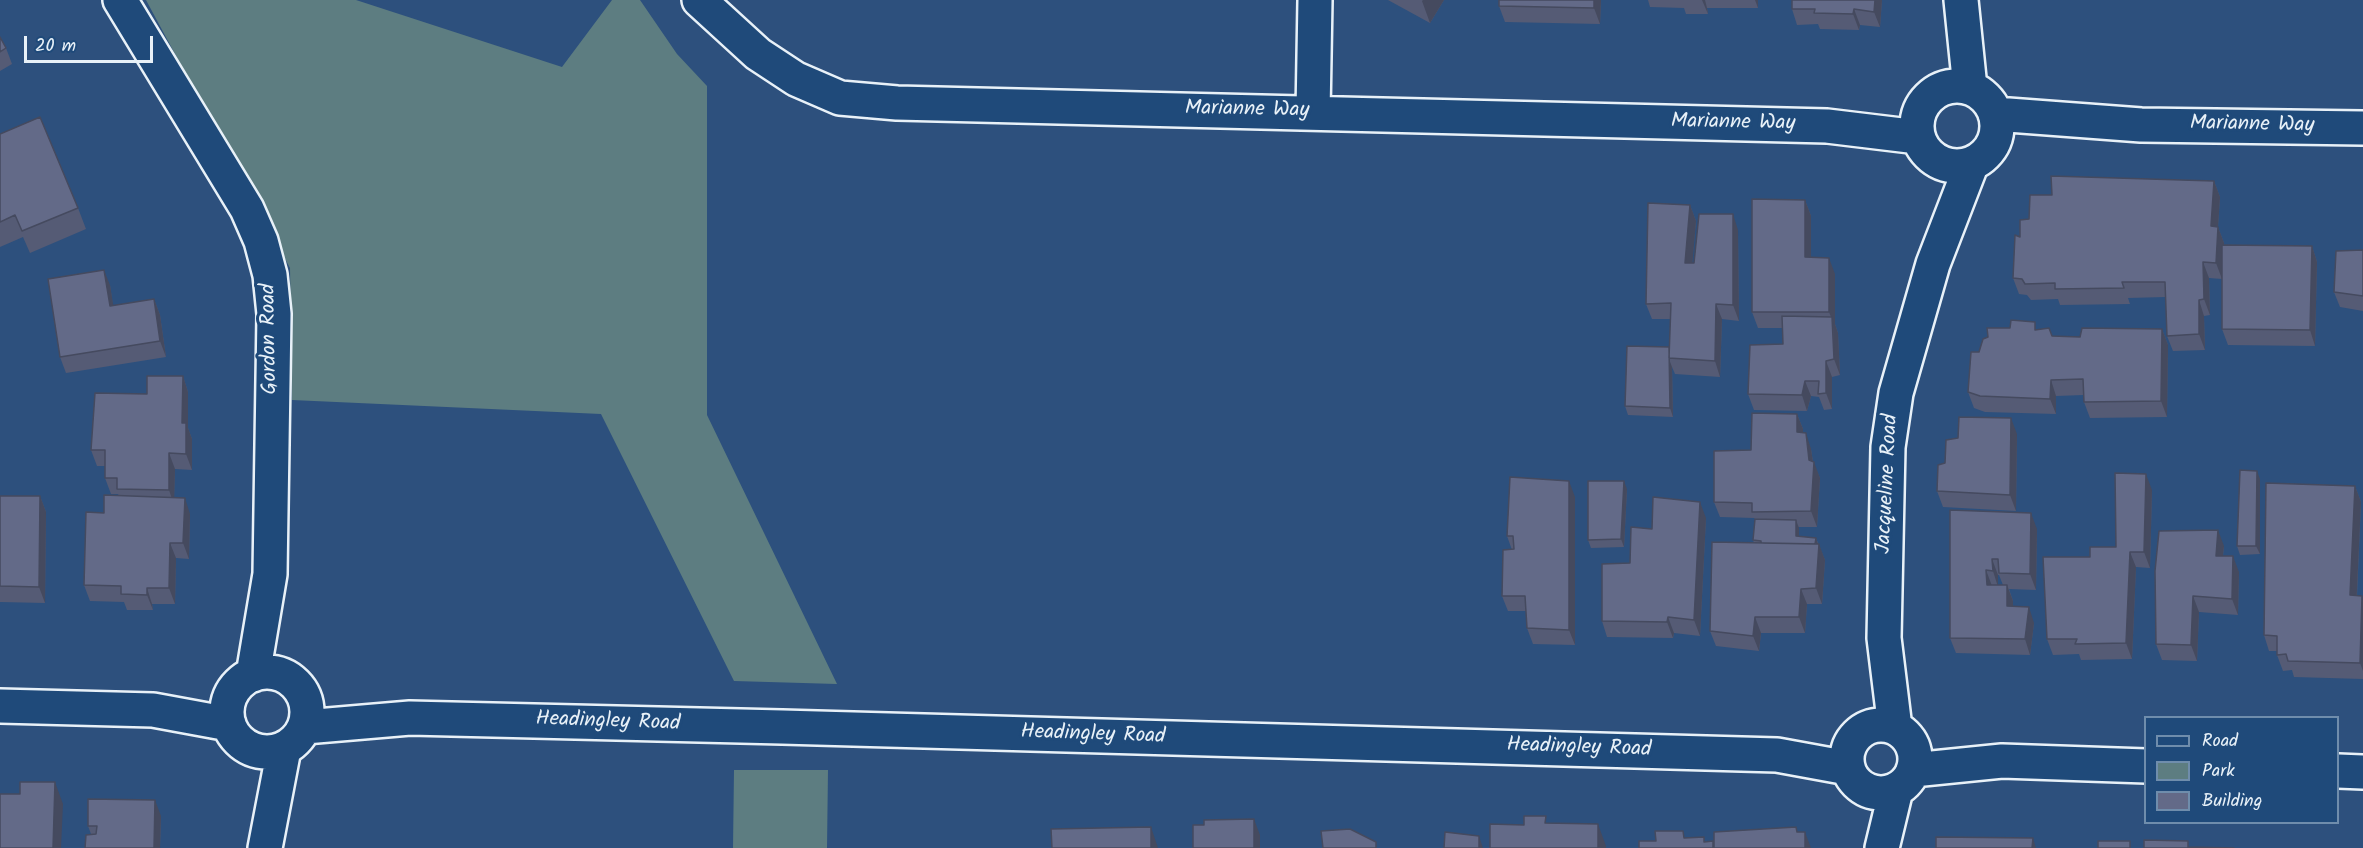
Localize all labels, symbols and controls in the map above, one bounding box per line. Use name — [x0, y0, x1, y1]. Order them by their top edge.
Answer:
scale bar — [27, 24, 156, 62]
text: 20 m — [35, 32, 76, 61]
street label: Marianne Way — [1184, 97, 1310, 125]
street label: Marianne Way — [1670, 110, 1796, 138]
street label: Marianne Way — [2189, 112, 2315, 140]
street label: Gordon Road — [257, 283, 285, 395]
street label: Jacqueline Road — [1873, 414, 1905, 554]
street label: Headingley Road — [535, 708, 681, 738]
legend — [2144, 716, 2339, 824]
street label: Headingley Road — [1020, 721, 1166, 751]
text: Road — [2202, 727, 2238, 756]
street label: Headingley Road — [1506, 734, 1652, 764]
text: Park — [2202, 757, 2235, 786]
text: Building — [2202, 787, 2262, 816]

